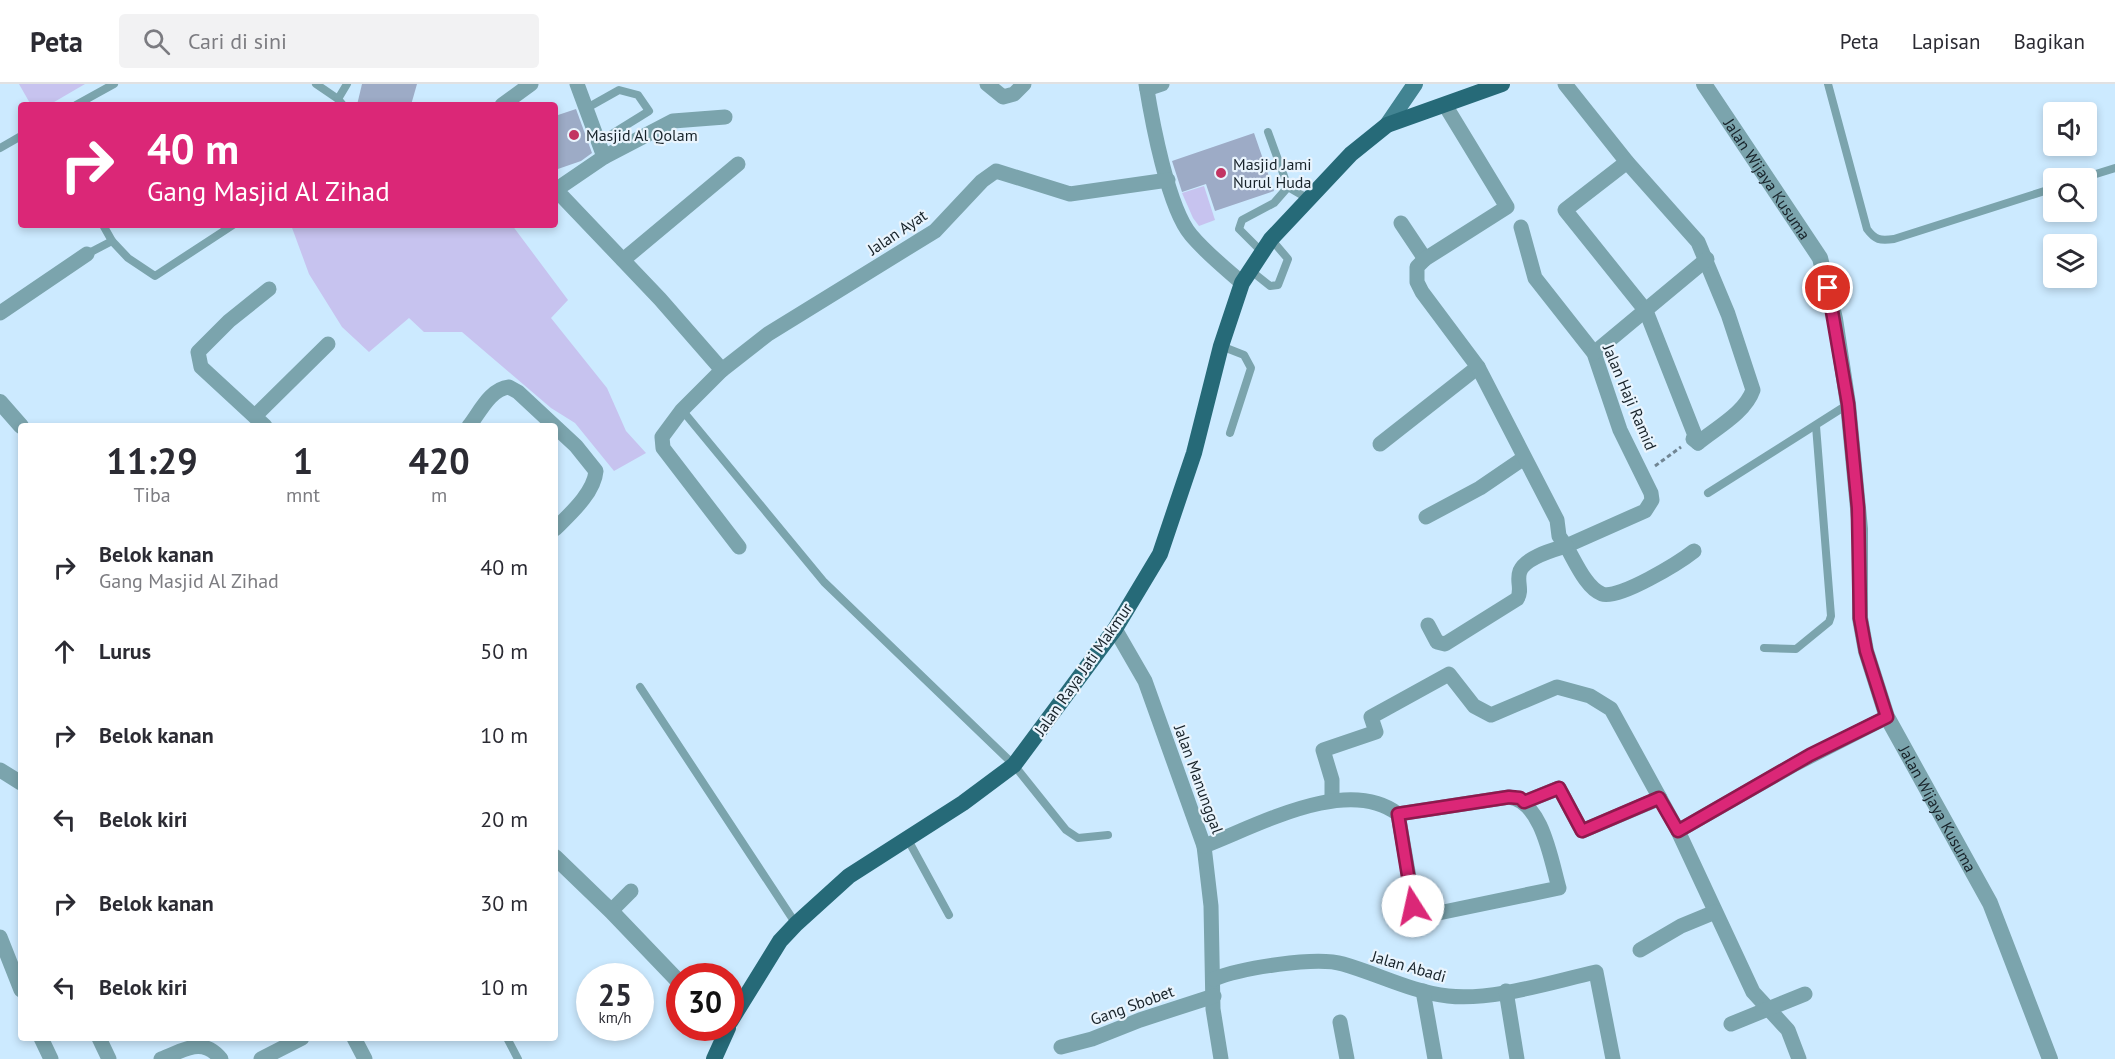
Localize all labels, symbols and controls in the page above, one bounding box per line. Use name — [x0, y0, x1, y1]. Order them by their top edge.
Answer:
search box — [119, 14, 539, 68]
text: Peta — [30, 23, 83, 60]
icon: search — [140, 25, 173, 58]
text: Cari di sini — [188, 27, 287, 55]
text: Peta — [1840, 28, 1879, 55]
text: Lapisan — [1912, 28, 1980, 55]
text: Bagikan — [2013, 28, 2085, 55]
map controls — [2043, 102, 2097, 288]
button: sound — [2043, 102, 2097, 156]
street label: Jalan Wijaya Kusuma — [1719, 114, 1815, 243]
text: 40 m — [147, 121, 239, 176]
place label: Masjid Al Qolam — [586, 125, 698, 145]
icon: right — [48, 126, 126, 204]
marker: Masjid Al Qolam — [567, 128, 581, 142]
place label: Masjid Jami Nurul Huda — [1233, 154, 1312, 192]
marker: Masjid Jami Nurul Huda — [1214, 166, 1228, 180]
button: search — [2043, 168, 2097, 222]
text: Gang Masjid Al Zihad — [147, 174, 390, 208]
street label: Jalan Ayat — [863, 205, 931, 260]
button: layers — [2043, 234, 2097, 288]
pin — [1802, 262, 1853, 313]
icon: arrive — [1811, 271, 1844, 304]
street label: Jalan Haji Ramid — [1598, 340, 1661, 453]
text: 11:29 — [106, 437, 198, 484]
text: 1 — [293, 437, 313, 484]
text: 420 — [408, 437, 470, 484]
text: Tiba — [133, 482, 171, 508]
text: mnt — [286, 482, 320, 508]
text: m — [431, 482, 447, 508]
text: Belok kanan — [99, 540, 214, 568]
icon: right — [48, 551, 81, 584]
text: 40 m — [480, 553, 528, 581]
text: Gang Masjid Al Zihad — [99, 568, 279, 594]
street label: Jalan Raya Jati Makmur — [1029, 598, 1137, 740]
icon: ahead — [48, 635, 81, 668]
text: Lurus — [99, 637, 151, 665]
text: 50 m — [480, 637, 528, 665]
icon: right — [48, 719, 81, 752]
text: Belok kanan — [99, 721, 214, 749]
text: 10 m — [480, 721, 528, 749]
street label: Jalan Manunggal — [1170, 721, 1228, 837]
street label: Jalan Wijaya Kusuma — [1894, 741, 1981, 875]
icon: left — [48, 803, 81, 836]
text: Belok kiri — [99, 805, 188, 833]
text: 20 m — [480, 805, 528, 833]
position arrow — [1381, 874, 1445, 938]
icon: right — [48, 887, 81, 920]
text: Belok kanan — [99, 889, 214, 917]
text: 30 m — [480, 889, 528, 917]
street label: Jalan Abadi — [1368, 946, 1449, 986]
speed limit sign: 30 — [666, 963, 744, 1041]
icon: left — [48, 971, 81, 1004]
text: Belok kiri — [99, 973, 188, 1001]
text: 10 m — [480, 973, 528, 1001]
text: 25 — [598, 975, 632, 1014]
street label: Gang Sbobet — [1088, 980, 1177, 1029]
text: km/h — [599, 1008, 631, 1027]

